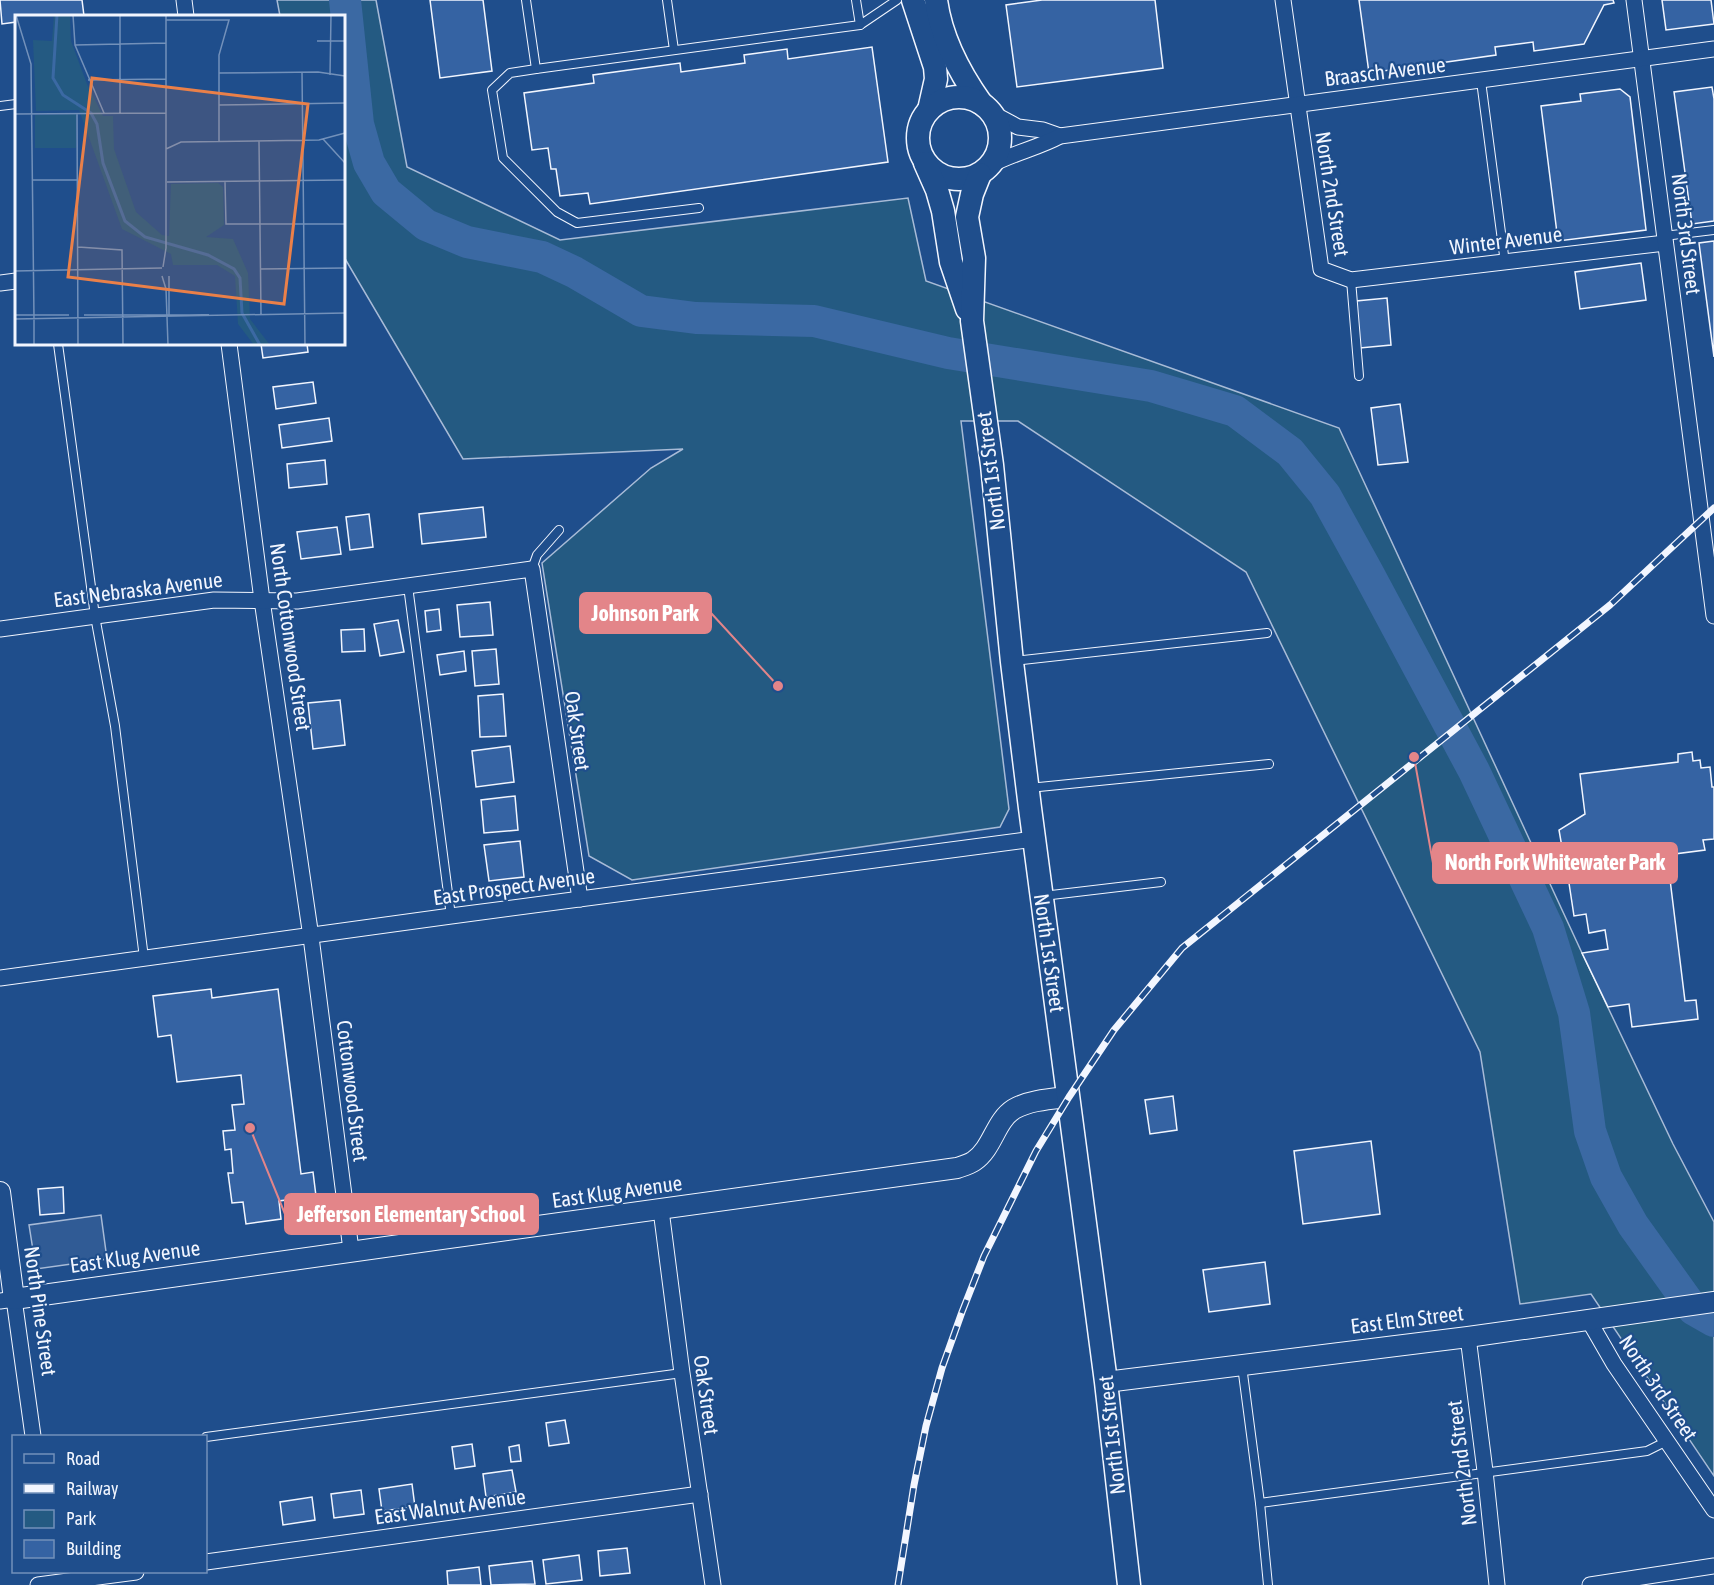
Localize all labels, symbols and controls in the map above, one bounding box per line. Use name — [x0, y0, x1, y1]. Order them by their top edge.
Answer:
inset map — [15, 15, 345, 345]
street label: Braasch Avenue — [1323, 52, 1447, 90]
street label: North 2nd Street — [1311, 130, 1355, 258]
street label: North 3rd Street — [1668, 172, 1706, 296]
street label: Winter Avenue — [1448, 221, 1563, 259]
street label: North 1st Street — [971, 410, 1009, 532]
street label: North Cottonwood Street — [266, 541, 316, 732]
street label: East Nebraska Avenue — [52, 567, 224, 611]
callout: Johnson Park — [580, 593, 711, 633]
text: Johnson Park — [590, 600, 699, 626]
street label: Oak Street — [561, 689, 595, 772]
callout: North Fork Whitewater Park — [1433, 843, 1677, 883]
text: North Fork Whitewater Park — [1445, 849, 1666, 875]
street label: East Prospect Avenue — [431, 863, 596, 909]
street label: North 1st Street — [1030, 892, 1070, 1014]
street label: Cottonwood Street — [332, 1019, 374, 1163]
street label: East Klug Avenue — [550, 1170, 683, 1212]
callout: Jefferson Elementary School — [285, 1194, 538, 1234]
text: Jefferson Elementary School — [296, 1201, 526, 1227]
street label: East Klug Avenue — [68, 1235, 201, 1277]
street label: North Pine Street — [20, 1244, 62, 1377]
street label: East Elm Street — [1349, 1300, 1465, 1338]
street label: North 3rd Street — [1615, 1330, 1703, 1445]
street label: Oak Street — [690, 1353, 724, 1436]
street label: North 1st Street — [1093, 1374, 1129, 1496]
street label: North 2nd Street — [1441, 1399, 1481, 1527]
legend — [12, 1435, 207, 1573]
text: Road — [66, 1448, 100, 1469]
text: Railway — [66, 1478, 118, 1499]
street label: East Walnut Avenue — [373, 1484, 527, 1528]
text: Park — [66, 1508, 96, 1529]
text: Building — [66, 1538, 121, 1559]

